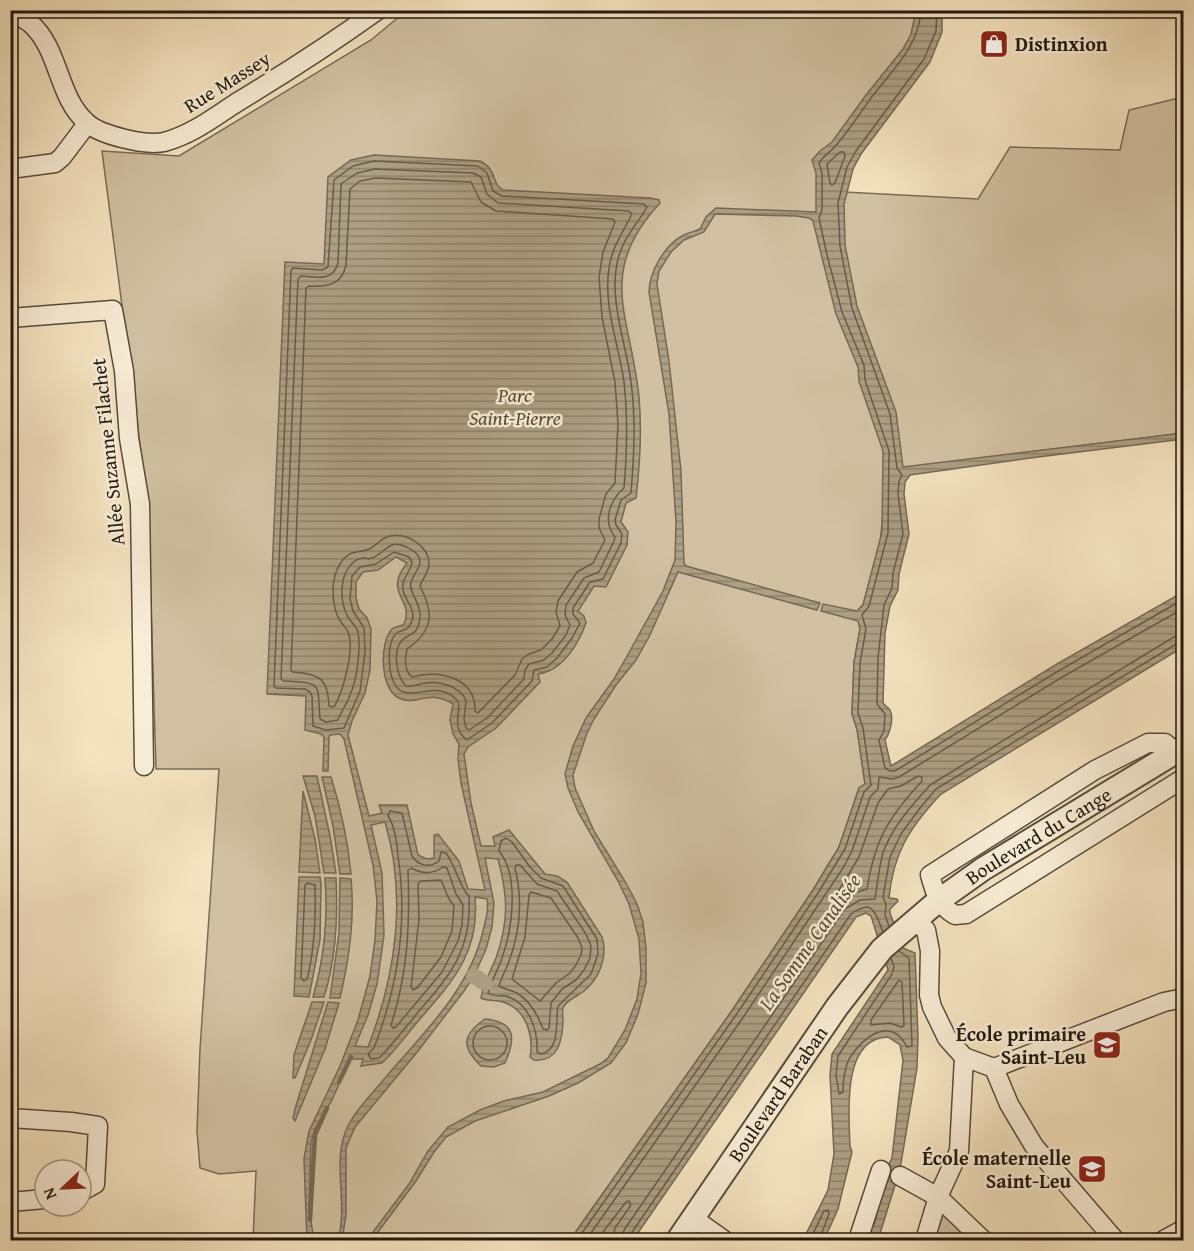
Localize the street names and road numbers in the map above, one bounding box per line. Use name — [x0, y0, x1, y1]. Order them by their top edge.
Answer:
street label: Rue Massey — [178, 44, 276, 120]
street label: Allée Suzanne Filachet — [83, 357, 132, 547]
street label: Boulevard du Cange — [959, 780, 1117, 891]
street label: Boulevard Baraban — [721, 1020, 834, 1167]

